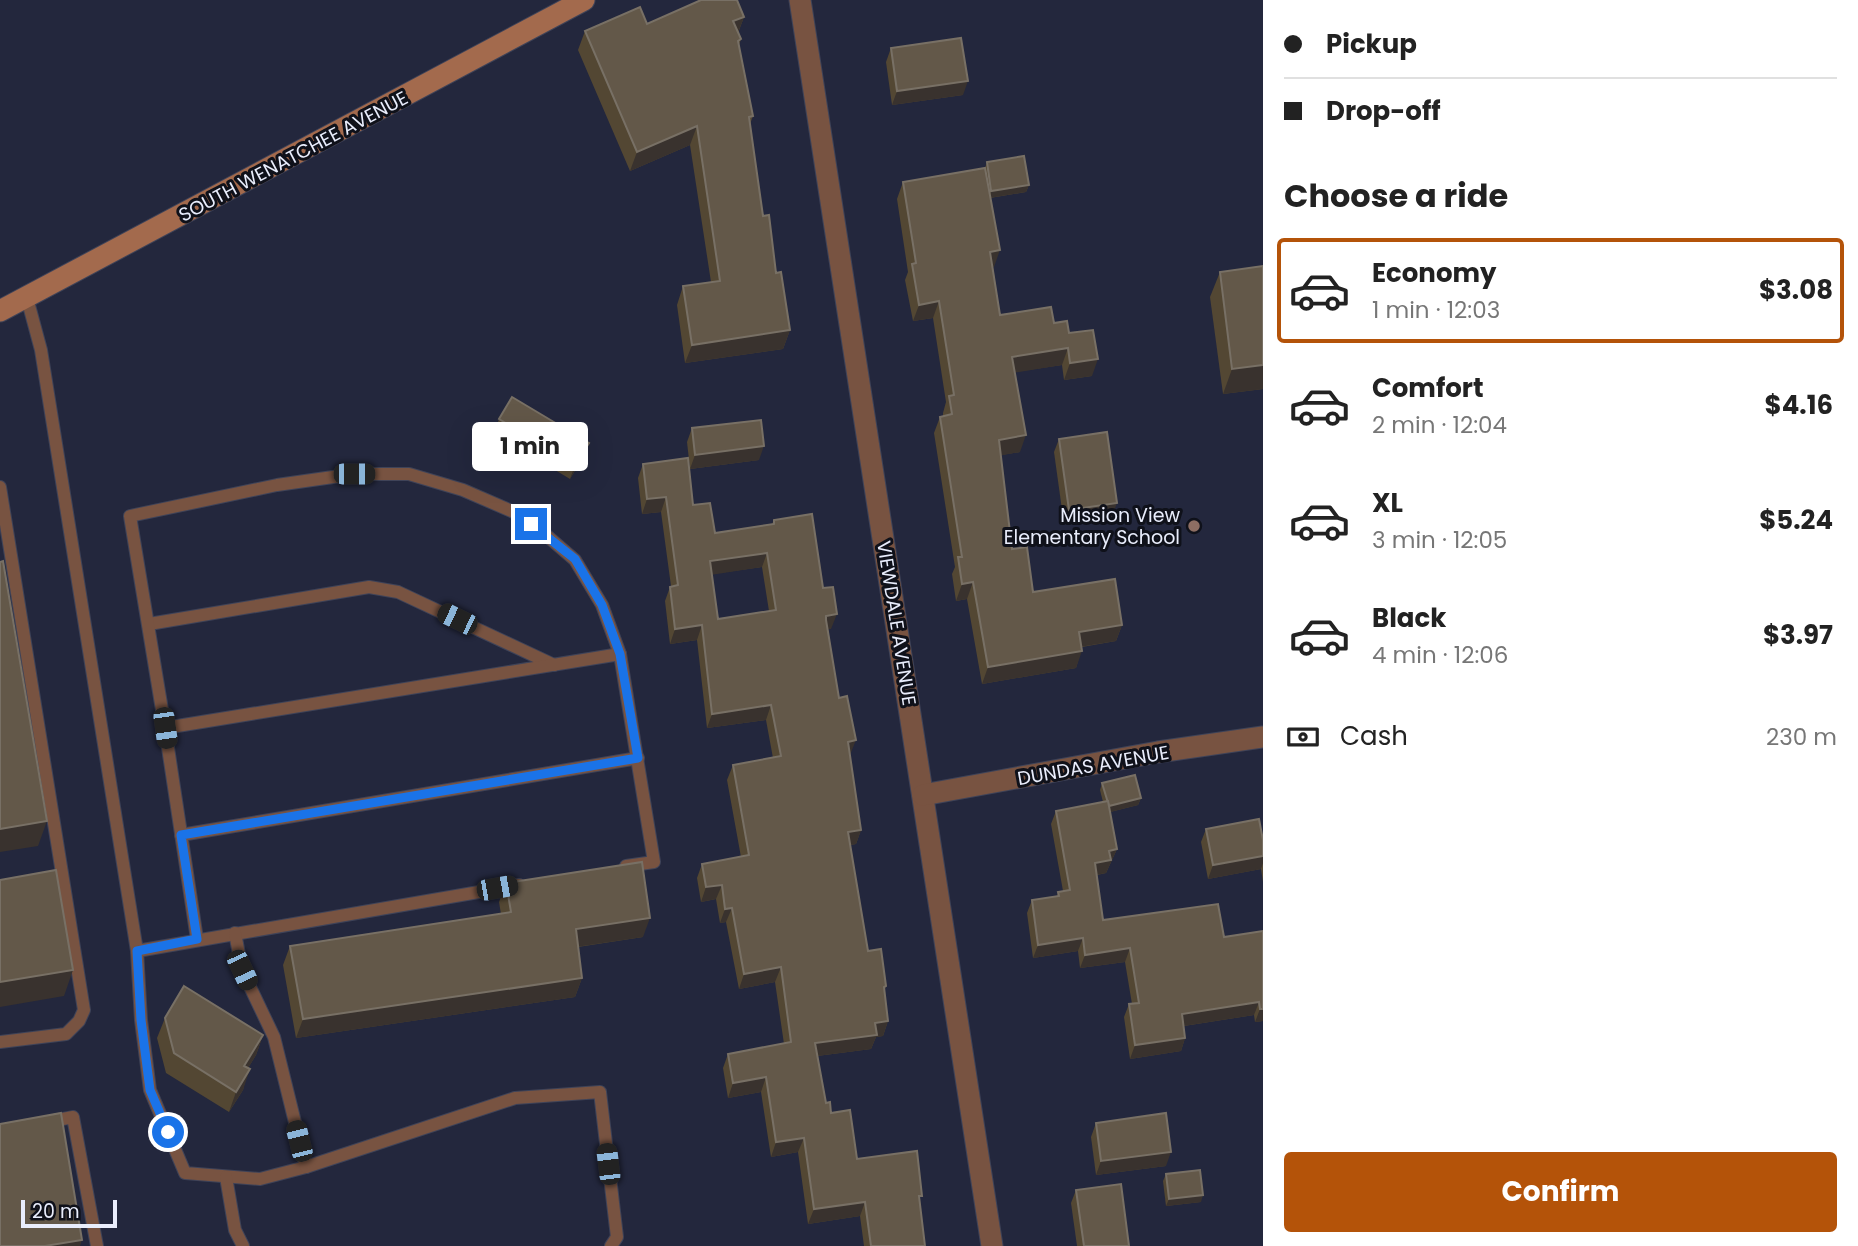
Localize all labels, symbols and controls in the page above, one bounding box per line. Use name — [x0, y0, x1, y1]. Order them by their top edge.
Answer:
text: Pickup — [1326, 26, 1417, 62]
street label: SOUTH WENATCHEE AVENUE — [174, 84, 413, 228]
text: Drop-off — [1326, 93, 1441, 129]
text: Choose a ride — [1284, 173, 1508, 218]
text: Economy — [1372, 255, 1496, 291]
icon: car — [1288, 259, 1351, 322]
text: $3.08 — [1759, 272, 1833, 308]
text: 1 min · 12:03 — [1372, 294, 1500, 326]
text: Comfort — [1372, 370, 1484, 406]
icon: car — [1288, 374, 1351, 437]
text: $4.16 — [1765, 387, 1833, 423]
text: 2 min · 12:04 — [1372, 409, 1507, 441]
callout: 1 min — [473, 422, 589, 472]
text: 1 min — [500, 430, 560, 462]
car — [334, 464, 376, 485]
text: XL — [1372, 485, 1403, 521]
icon: car — [1288, 489, 1351, 552]
place label: Mission View Elementary School — [1004, 502, 1180, 551]
text: $5.24 — [1759, 502, 1833, 538]
route end — [515, 508, 547, 540]
marker: Mission View Elementary School — [1186, 518, 1202, 534]
text: 3 min · 12:05 — [1372, 524, 1507, 556]
street label: VIEWDALE AVENUE — [870, 539, 923, 707]
car — [434, 600, 481, 638]
text: Black — [1372, 600, 1446, 636]
icon: car — [1288, 604, 1351, 667]
text: $3.97 — [1763, 617, 1833, 653]
text: 4 min · 12:06 — [1372, 639, 1508, 671]
car — [152, 706, 179, 750]
icon: cash — [1284, 718, 1322, 756]
text: Cash — [1340, 718, 1408, 754]
text: 230 m — [1766, 721, 1837, 753]
street label: DUNDAS AVENUE — [1015, 739, 1171, 792]
car — [475, 874, 520, 902]
car — [224, 947, 261, 993]
route start — [152, 1116, 184, 1148]
car — [284, 1118, 315, 1164]
car — [596, 1142, 621, 1186]
button: Confirm — [1284, 1152, 1837, 1232]
scale bar — [21, 1197, 117, 1229]
text: 20 m — [32, 1198, 80, 1225]

